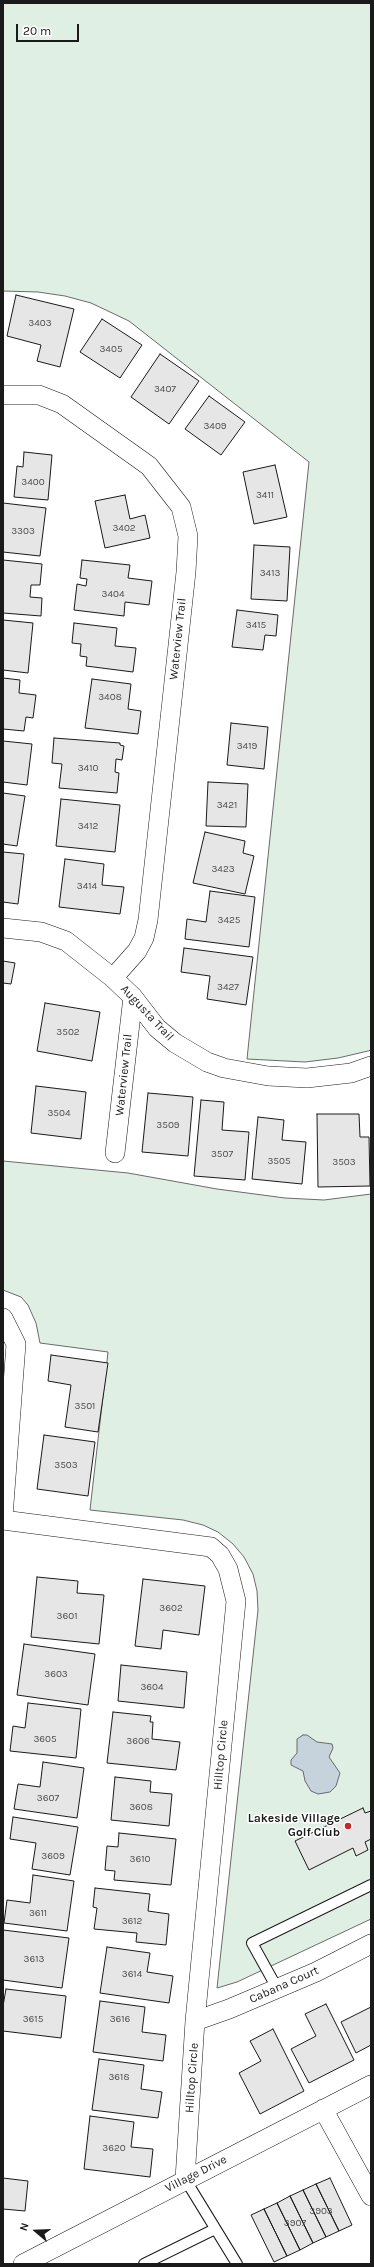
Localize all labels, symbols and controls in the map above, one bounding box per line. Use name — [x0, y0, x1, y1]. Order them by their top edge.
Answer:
scale bar — [18, 16, 81, 42]
text: 20 m — [23, 24, 51, 38]
house number: 3403 — [28, 317, 52, 329]
house number: 3405 — [99, 343, 123, 355]
house number: 3407 — [154, 383, 176, 395]
house number: 3409 — [203, 420, 227, 432]
house number: 3400 — [21, 476, 45, 488]
house number: 3411 — [256, 489, 274, 501]
house number: 3402 — [112, 522, 136, 534]
house number: 3303 — [11, 525, 35, 537]
house number: 3413 — [260, 567, 280, 579]
house number: 3404 — [101, 588, 125, 600]
street label: Waterview Trail — [167, 597, 189, 681]
house number: 3415 — [246, 619, 266, 631]
house number: 3408 — [98, 691, 122, 703]
house number: 3419 — [237, 740, 257, 752]
house number: 3410 — [78, 762, 98, 774]
house number: 3421 — [217, 799, 237, 811]
house number: 3412 — [78, 820, 98, 832]
house number: 3423 — [211, 863, 235, 875]
house number: 3414 — [77, 880, 97, 892]
house number: 3425 — [218, 914, 240, 926]
house number: 3427 — [217, 981, 239, 993]
street label: Augusta Trail — [117, 982, 177, 1044]
house number: 3502 — [56, 1026, 80, 1038]
street label: Waterview Trail — [113, 1033, 135, 1117]
house number: 3504 — [47, 1107, 71, 1119]
house number: 3509 — [156, 1119, 180, 1131]
house number: 3507 — [211, 1148, 233, 1160]
house number: 3505 — [267, 1155, 291, 1167]
house number: 3503 — [332, 1156, 356, 1168]
house number: 3501 — [75, 1400, 95, 1412]
house number: 3503 — [54, 1459, 78, 1471]
house number: 3602 — [159, 1602, 183, 1614]
house number: 3601 — [57, 1610, 77, 1622]
house number: 3603 — [44, 1668, 68, 1680]
house number: 3604 — [140, 1681, 164, 1693]
street label: Hilltop Circle — [211, 1719, 231, 1791]
house number: 3605 — [33, 1733, 57, 1745]
house number: 3606 — [126, 1735, 150, 1747]
house number: 3607 — [37, 1792, 59, 1804]
house number: 3608 — [129, 1801, 153, 1813]
place label: Lakeside Village Golf Club — [248, 1812, 340, 1840]
marker: Lakeside Village Golf Club — [343, 1821, 353, 1831]
house number: 3609 — [41, 1850, 65, 1862]
house number: 3610 — [130, 1853, 150, 1865]
house number: 3611 — [29, 1907, 47, 1919]
house number: 3612 — [122, 1915, 142, 1927]
house number: 3613 — [24, 1953, 44, 1965]
street label: Cabana Court — [247, 1963, 321, 2007]
house number: 3614 — [122, 1968, 142, 1980]
house number: 3615 — [23, 2013, 43, 2025]
house number: 3616 — [110, 2013, 130, 2025]
street label: Hilltop Circle — [182, 2042, 202, 2114]
house number: 3618 — [108, 2071, 130, 2083]
house number: 3620 — [102, 2142, 126, 2154]
street label: Village Drive — [163, 2152, 229, 2196]
house number: 3903 — [309, 2205, 333, 2217]
north arrow — [16, 2211, 56, 2251]
house number: 3907 — [284, 2217, 306, 2229]
text: N — [17, 2221, 32, 2233]

